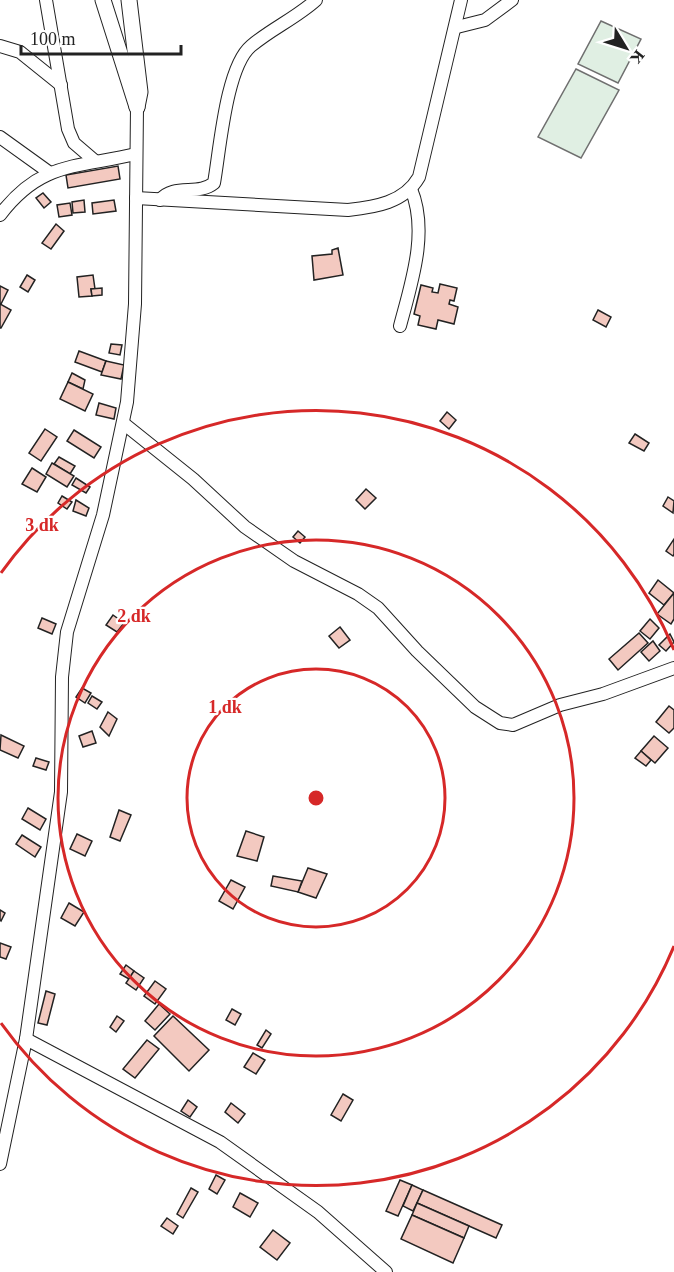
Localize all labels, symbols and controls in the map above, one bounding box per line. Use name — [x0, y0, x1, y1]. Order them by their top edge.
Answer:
scale bar — [21, 18, 182, 56]
north arrow — [596, 18, 656, 78]
text: 100 m — [30, 29, 76, 49]
text: K — [627, 47, 648, 67]
text: 3 dk — [25, 515, 59, 535]
text: 2 dk — [117, 606, 151, 626]
text: 1 dk — [208, 697, 242, 717]
centre of rings — [306, 788, 326, 808]

